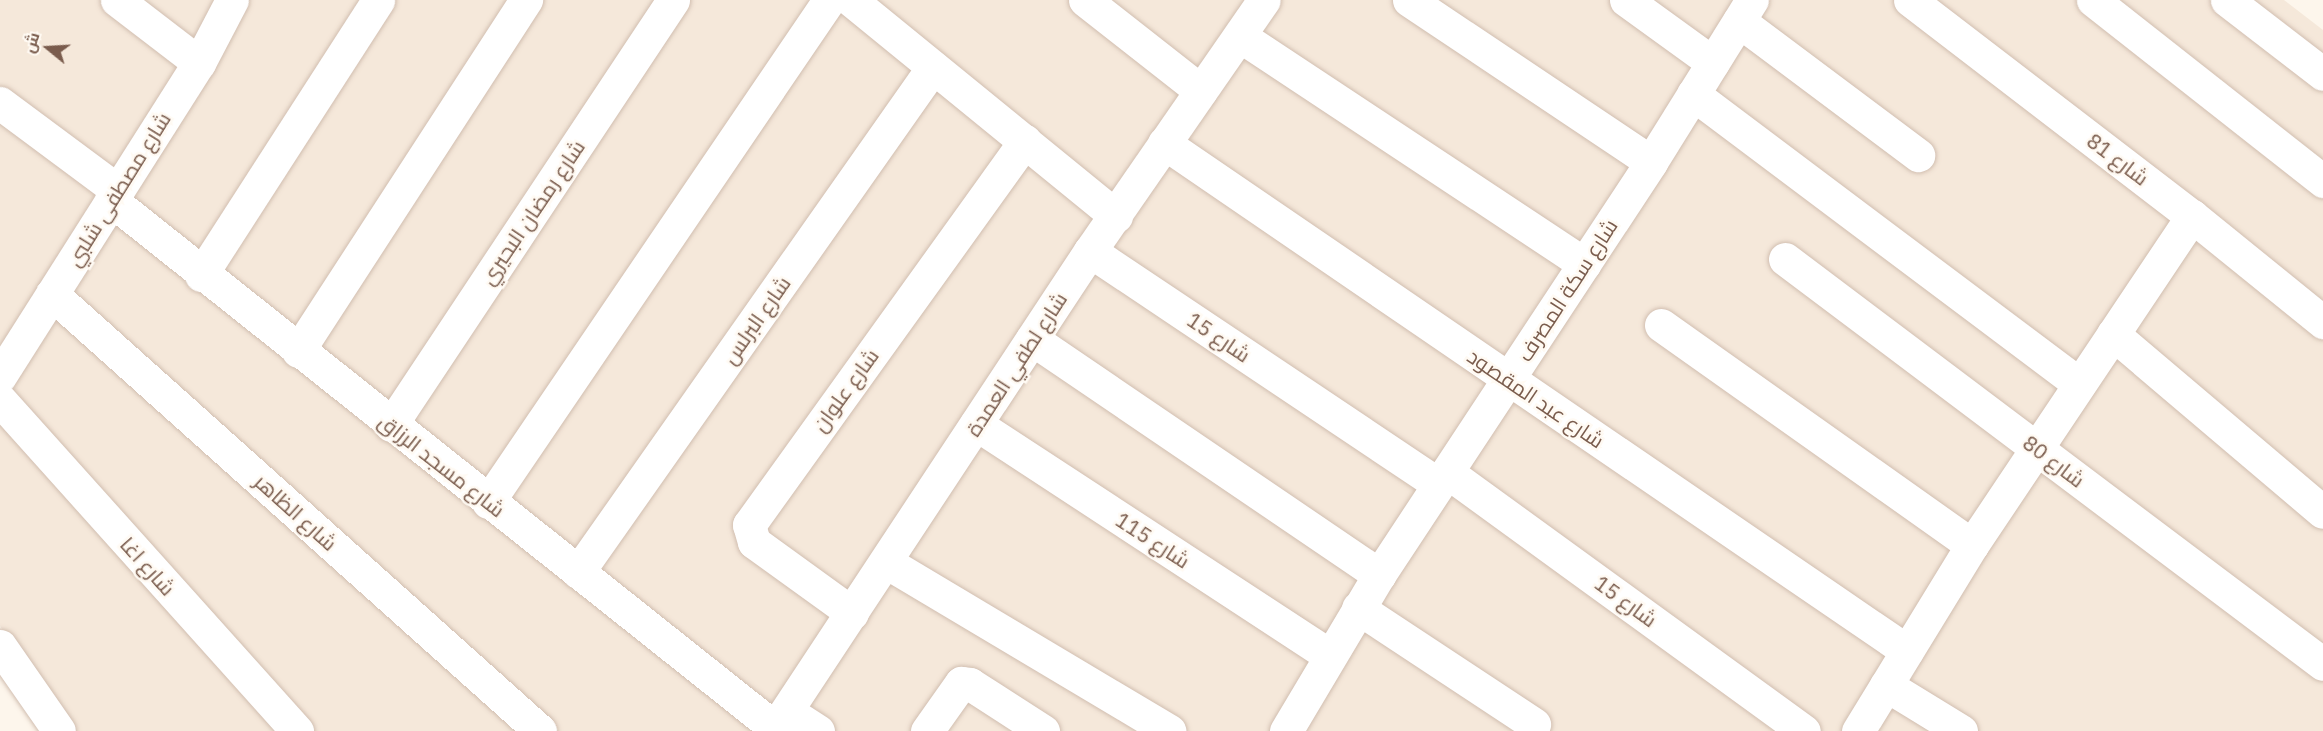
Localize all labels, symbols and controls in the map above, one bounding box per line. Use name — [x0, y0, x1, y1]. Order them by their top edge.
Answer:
north arrow — [18, 18, 78, 78]
text: ش — [18, 30, 44, 55]
street label: شارع مصطفى شلبي — [60, 107, 176, 271]
street label: شارع 81 — [2082, 128, 2154, 190]
street label: شارع رمضان البحيري — [474, 135, 590, 289]
street label: شارع سكة المصرف — [1512, 214, 1622, 366]
street label: شارع البرلس — [717, 271, 795, 369]
street label: شارع لطفي العمدة — [960, 287, 1072, 441]
street label: شارع 15 — [1183, 307, 1255, 367]
street label: شارع عبد المقصود — [1463, 343, 1609, 453]
street label: شارع علوان — [807, 344, 883, 436]
street label: شارع مسجد الرزاق — [374, 408, 510, 522]
street label: شارع 80 — [2018, 430, 2090, 492]
street label: شارع الظاهر — [250, 469, 342, 555]
street label: شارع 115 — [1111, 507, 1195, 573]
street label: شارع اغا — [115, 532, 181, 600]
street label: شارع 15 — [1590, 570, 1662, 632]

